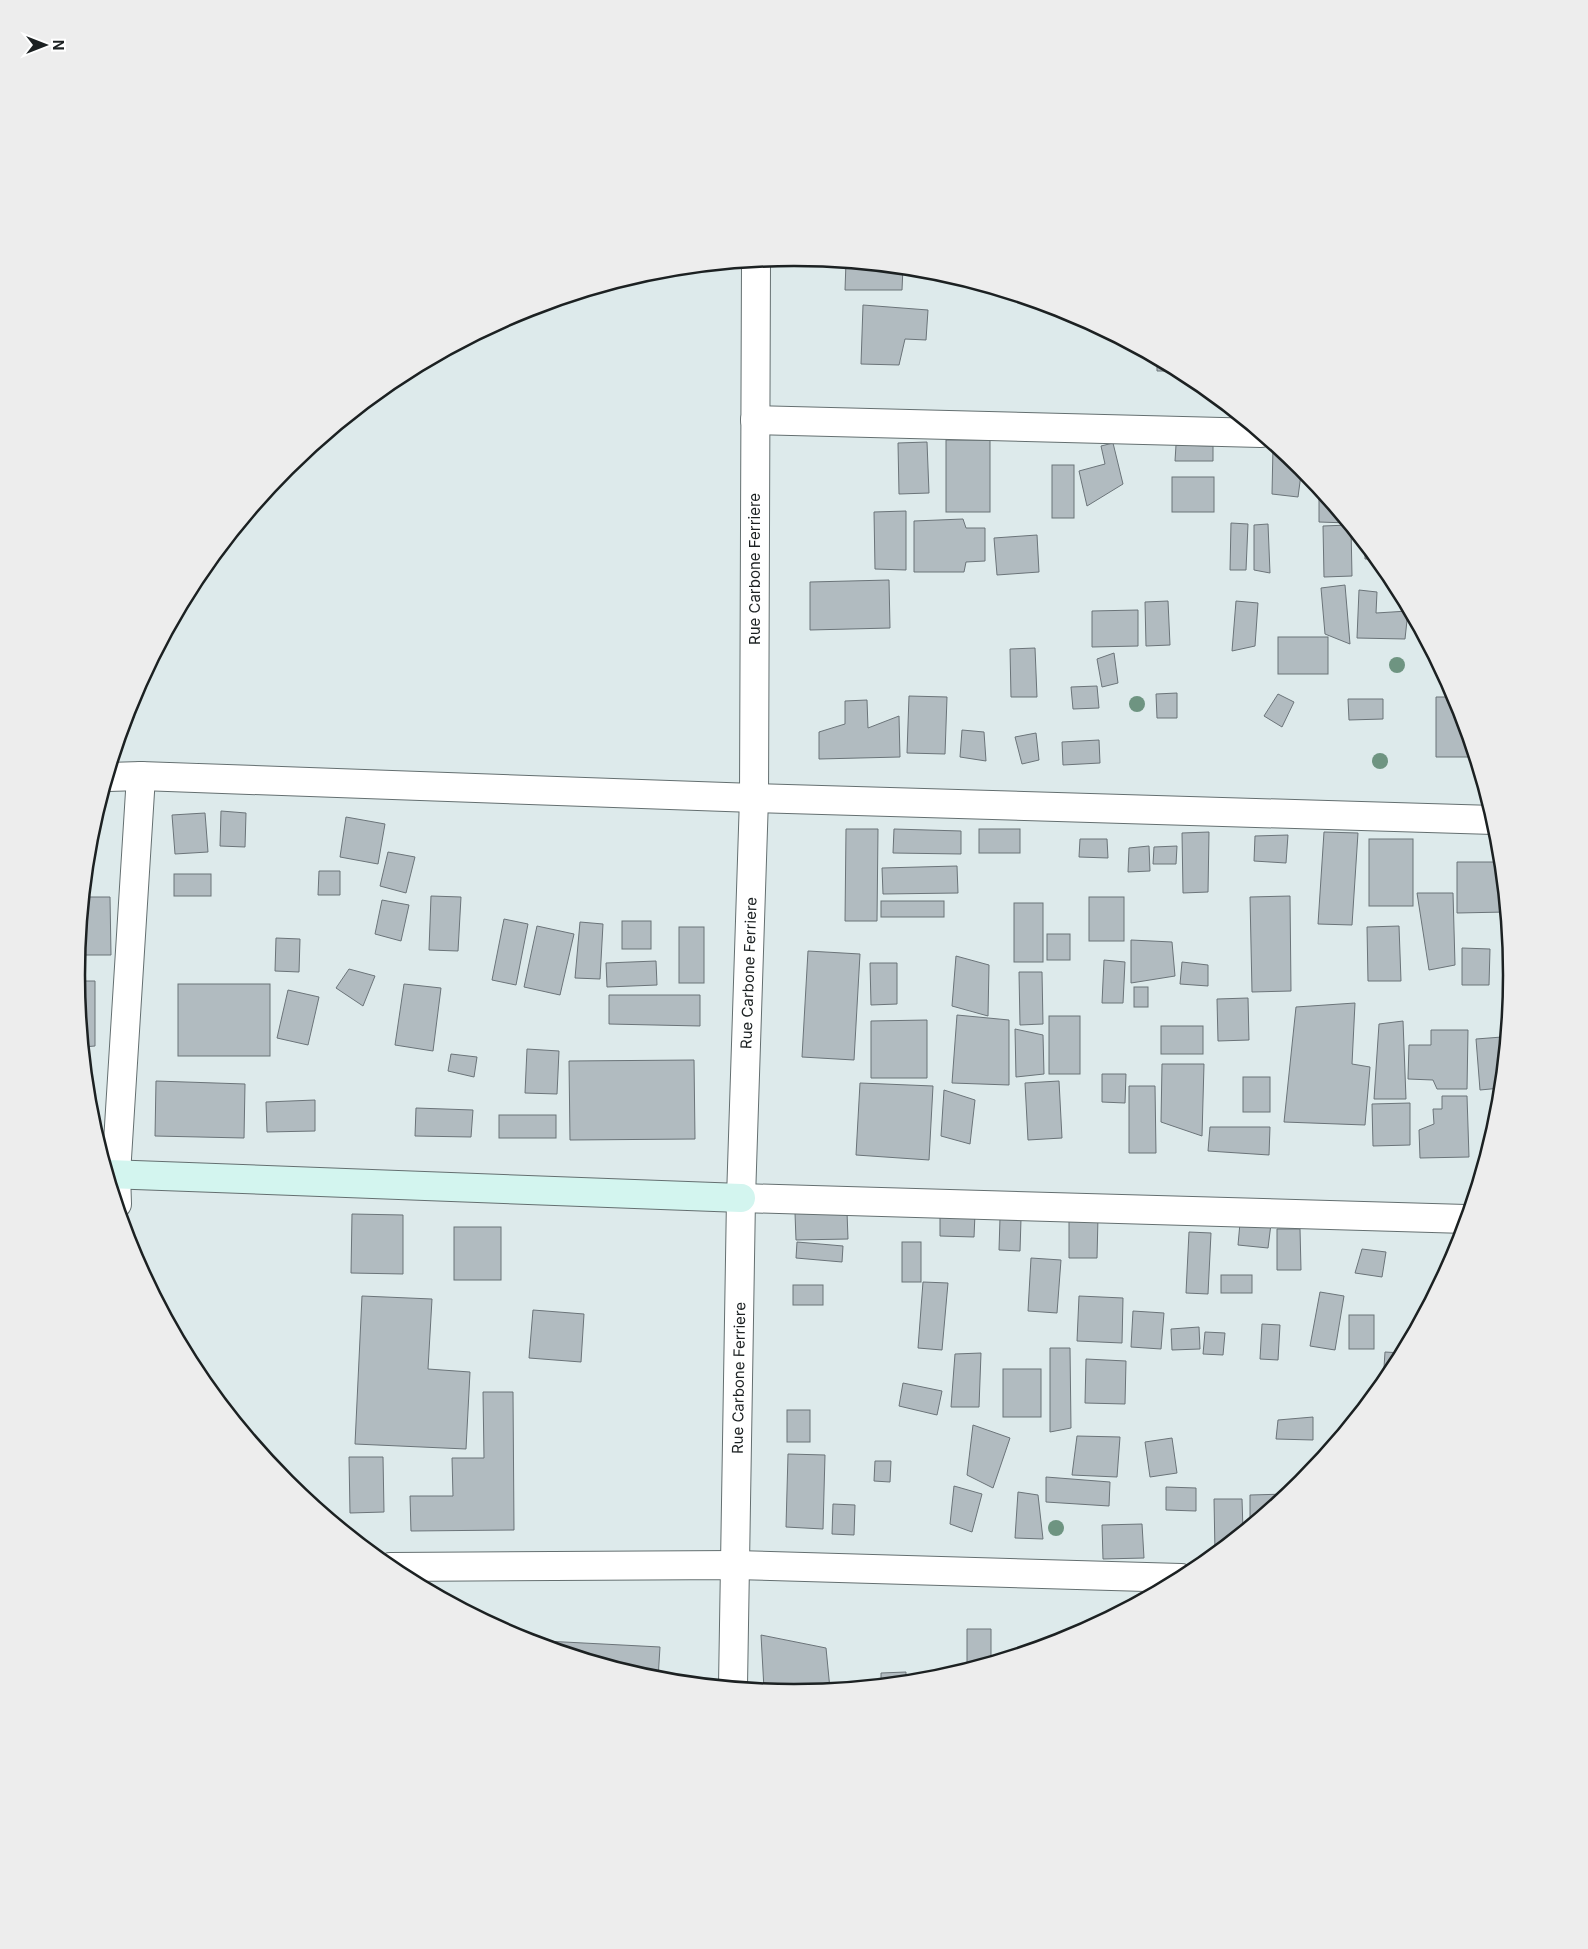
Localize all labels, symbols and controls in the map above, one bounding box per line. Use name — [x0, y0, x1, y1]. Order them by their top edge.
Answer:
north arrow — [20, 20, 70, 70]
text: N — [50, 40, 67, 50]
street label: Rue Carbone Ferriere — [745, 493, 764, 645]
street label: Rue Carbone Ferriere — [736, 897, 761, 1049]
street label: Rue Carbone Ferriere — [728, 1302, 749, 1454]

